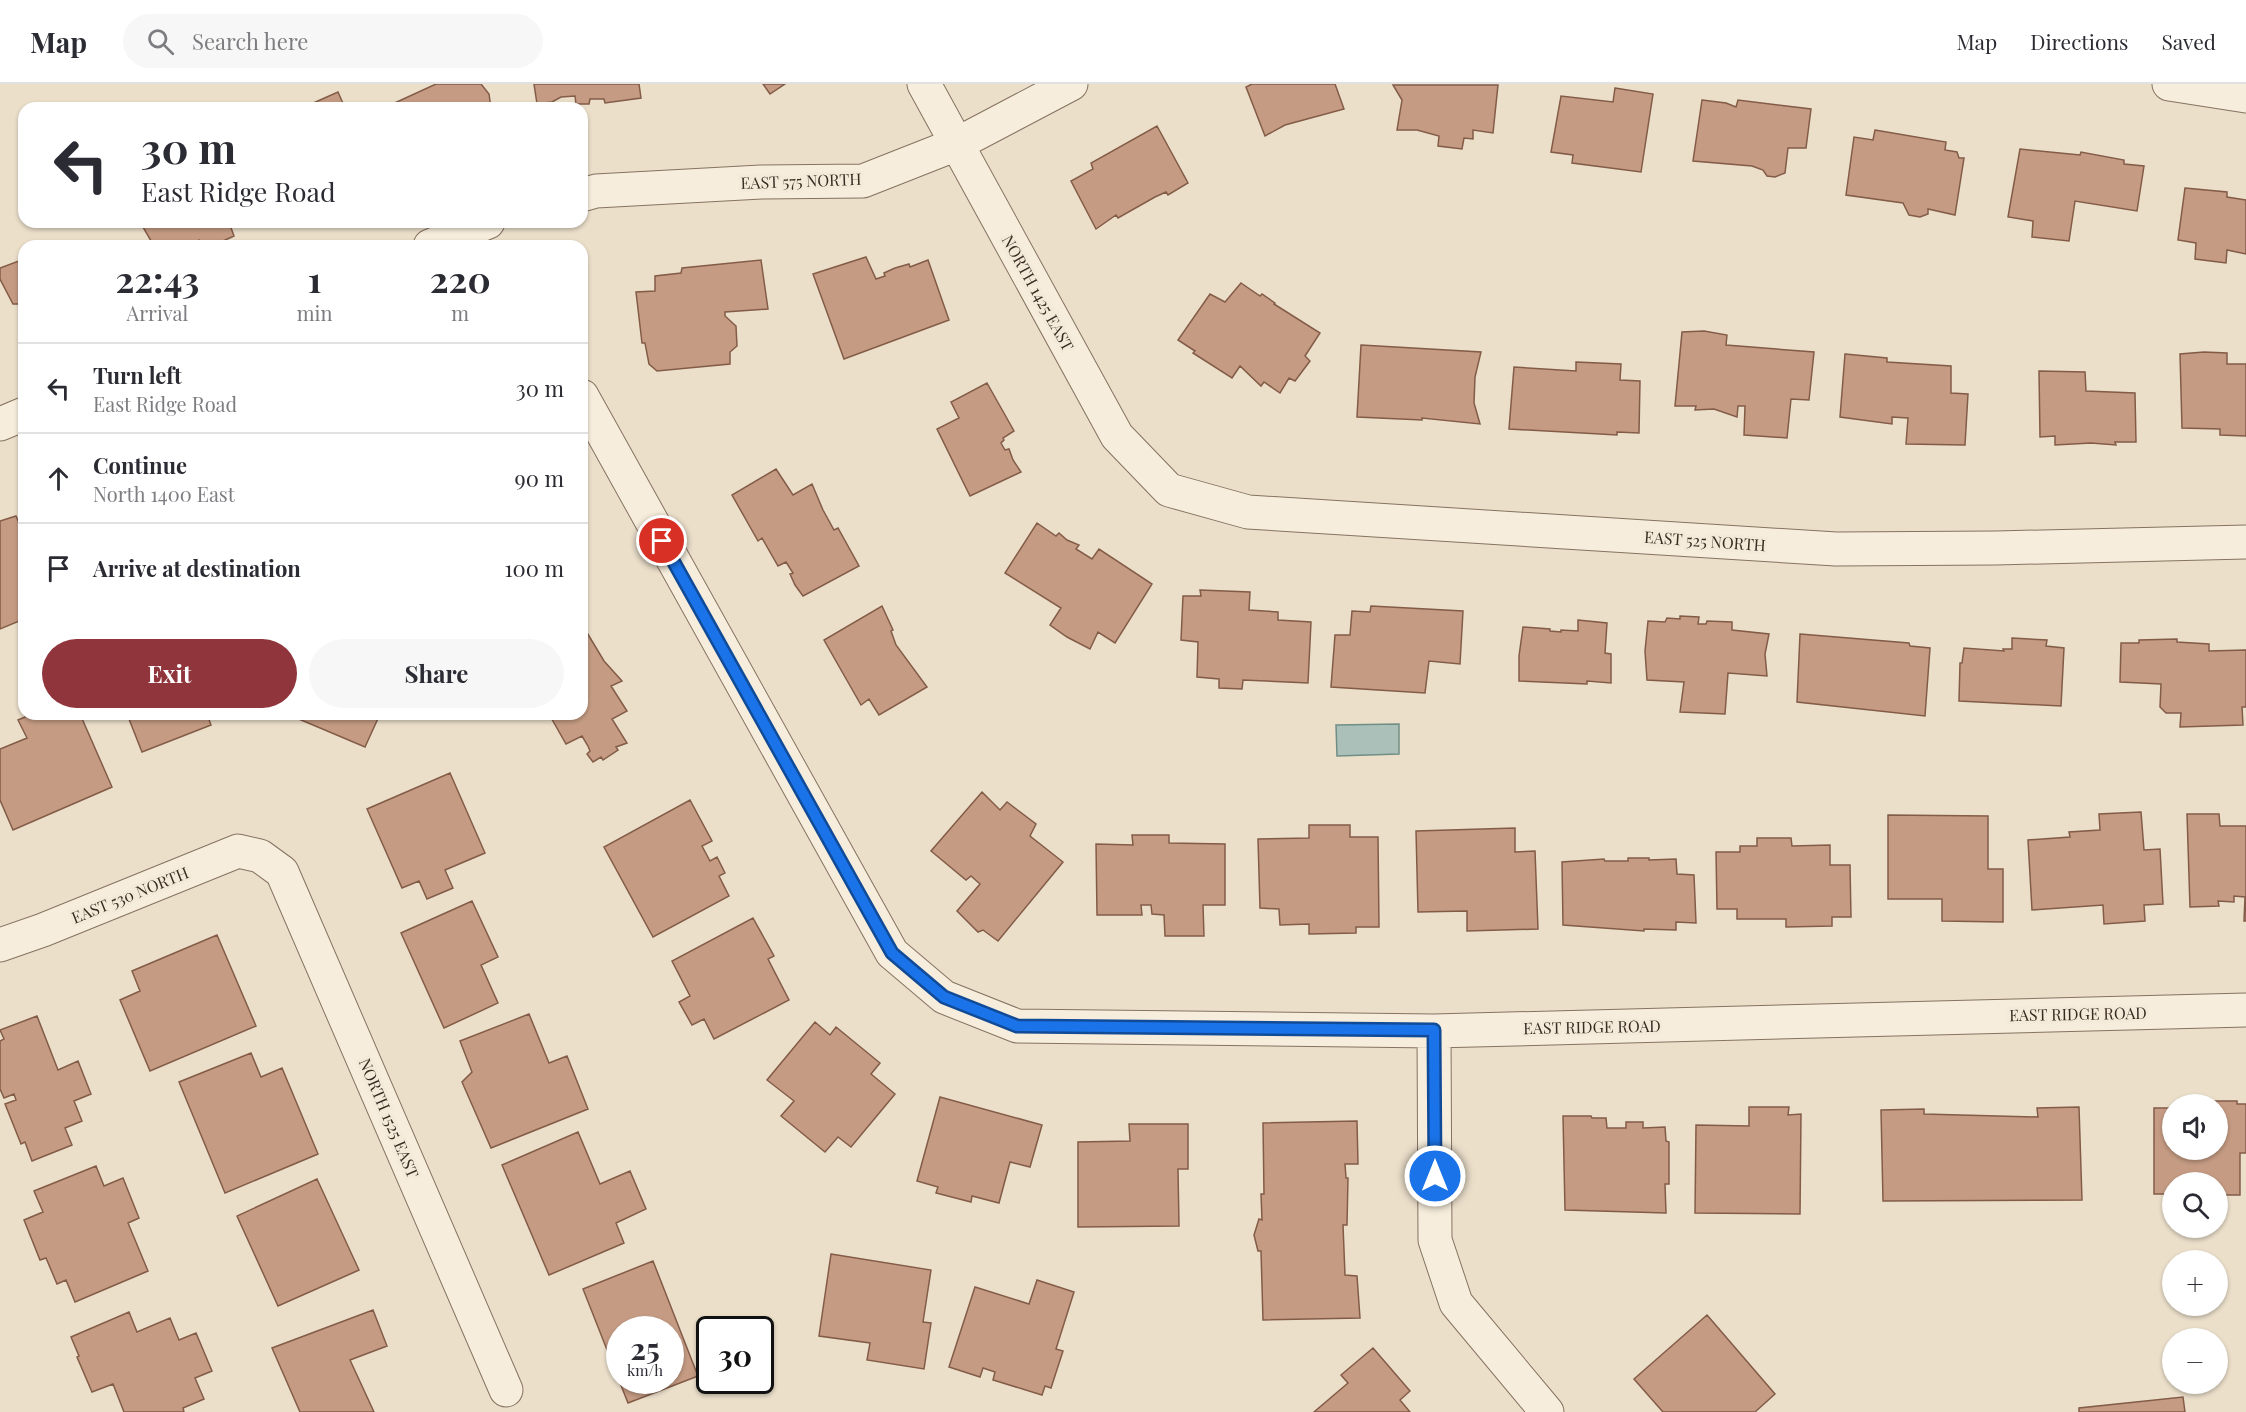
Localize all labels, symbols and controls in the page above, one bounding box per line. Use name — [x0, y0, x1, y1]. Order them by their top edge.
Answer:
search box — [123, 14, 543, 68]
text: Map — [30, 23, 87, 60]
icon: search — [144, 25, 177, 58]
text: Search here — [192, 26, 308, 56]
text: Map — [1956, 27, 1997, 55]
text: Directions — [2030, 27, 2128, 55]
text: Saved — [2161, 27, 2216, 55]
text: 30 m — [141, 119, 236, 175]
icon: left — [42, 126, 120, 204]
street label: EAST 575 NORTH — [740, 168, 862, 193]
text: East Ridge Road — [141, 173, 336, 209]
street label: NORTH 1425 EAST — [998, 231, 1079, 355]
text: 22:43 — [115, 254, 199, 302]
text: 1 — [308, 254, 321, 302]
text: 220 — [430, 254, 491, 302]
text: Arrival — [127, 299, 188, 326]
text: min — [297, 299, 332, 326]
text: m — [451, 299, 469, 326]
text: Turn left — [93, 360, 182, 390]
icon: left — [42, 372, 75, 405]
text: 30 m — [516, 373, 564, 403]
text: East Ridge Road — [93, 390, 237, 417]
text: Continue — [93, 450, 187, 480]
icon: ahead — [42, 462, 75, 495]
text: 90 m — [515, 463, 564, 493]
text: North 1400 East — [93, 480, 235, 507]
pin — [636, 515, 687, 566]
icon: arrive — [645, 524, 678, 557]
street label: EAST 525 NORTH — [1643, 526, 1767, 555]
icon: arrive — [42, 552, 75, 585]
text: Arrive at destination — [93, 553, 301, 583]
text: 100 m — [504, 553, 564, 583]
button: Exit — [42, 639, 297, 708]
button: Share — [309, 639, 564, 708]
street label: EAST 530 NORTH — [68, 861, 192, 928]
street label: EAST RIDGE ROAD — [2009, 1002, 2147, 1025]
street label: EAST RIDGE ROAD — [1523, 1015, 1661, 1038]
street label: NORTH 1525 EAST — [355, 1055, 424, 1181]
map controls — [2162, 1094, 2228, 1394]
button: sound — [2162, 1094, 2228, 1160]
position arrow — [1403, 1144, 1467, 1208]
button: search — [2162, 1172, 2228, 1238]
button: + — [2162, 1250, 2228, 1316]
speed limit sign: 30 — [696, 1316, 774, 1394]
text: 25 — [630, 1328, 660, 1368]
button: − — [2162, 1328, 2228, 1394]
text: km/h — [627, 1360, 663, 1380]

